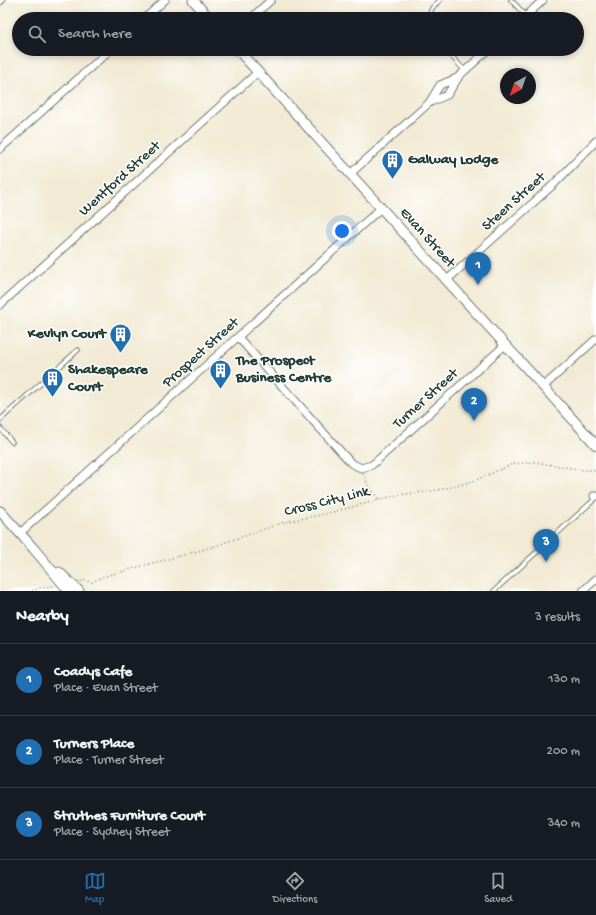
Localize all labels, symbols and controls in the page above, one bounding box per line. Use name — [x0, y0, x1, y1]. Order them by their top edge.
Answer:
search box — [12, 12, 584, 56]
icon: search — [26, 23, 48, 45]
text: Search here — [58, 25, 132, 43]
north arrow — [500, 68, 536, 104]
street label: Wentford Street — [75, 136, 166, 220]
building icon: Galway Lodge — [380, 147, 406, 180]
place label: Galway Lodge — [408, 151, 500, 169]
street label: Steen Street — [479, 168, 551, 235]
street label: Evan Street — [395, 204, 460, 273]
your location — [332, 221, 352, 241]
pin: 1 — [465, 252, 491, 285]
street label: Prospect Street — [158, 313, 244, 393]
building icon: Kevlyn Court — [108, 321, 134, 354]
place label: Kevlyn Court — [27, 325, 108, 343]
place label: The Prospect Business Centre — [235, 352, 332, 387]
building icon: The Prospect Business Centre — [208, 357, 234, 390]
place label: Shakespeare Court — [67, 361, 149, 396]
street label: Turner Street — [389, 364, 464, 434]
building icon: Shakespeare Court — [39, 366, 65, 399]
pin: 2 — [461, 388, 487, 421]
street label: Cross City Link — [283, 482, 373, 521]
pin: 3 — [533, 529, 559, 562]
text: Nearby — [16, 607, 69, 627]
text: 3 results — [535, 610, 580, 625]
text: Coadys Cafe — [54, 663, 132, 681]
text: 1 — [26, 672, 32, 687]
text: 130 m — [548, 672, 580, 687]
text: Place · Evan Street — [54, 681, 158, 696]
text: Turners Place — [54, 735, 134, 753]
text: 2 — [26, 744, 32, 759]
text: 200 m — [547, 744, 580, 759]
text: Place · Turner Street — [54, 753, 164, 768]
text: Struthes Furniture Court — [54, 807, 205, 825]
text: 3 — [26, 816, 32, 831]
text: 340 m — [547, 816, 580, 831]
text: Place · Sydney Street — [54, 825, 170, 840]
tab: Map — [84, 870, 106, 906]
tab: Directions — [273, 870, 317, 906]
tab: Saved — [484, 870, 512, 906]

